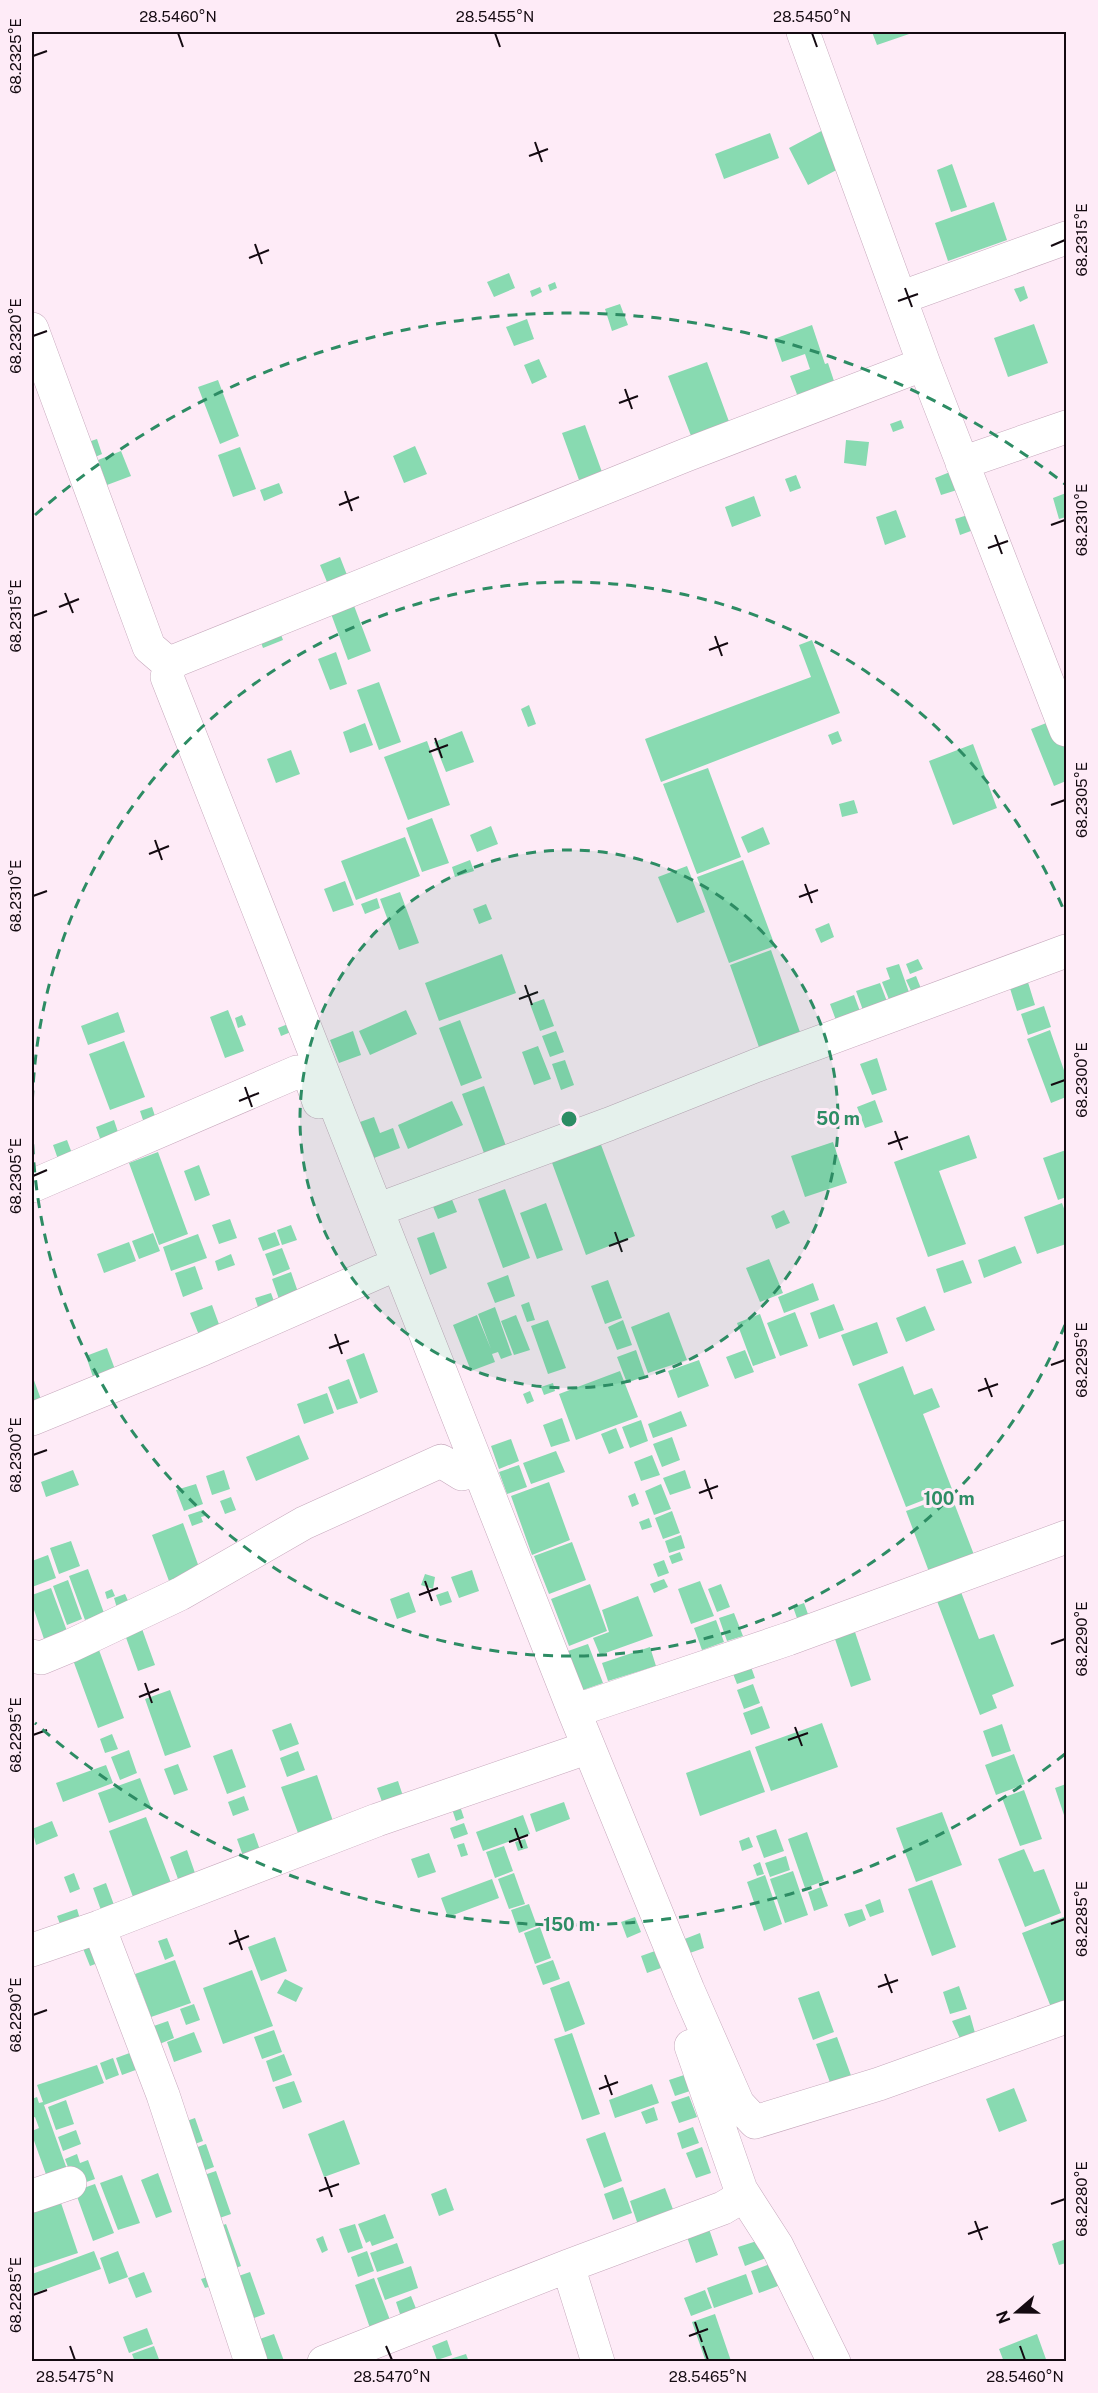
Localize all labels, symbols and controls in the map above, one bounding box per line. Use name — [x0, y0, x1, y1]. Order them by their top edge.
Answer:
text: 28.5460°N — [139, 8, 217, 25]
text: 28.5455°N — [456, 8, 534, 25]
text: 28.5450°N — [773, 8, 851, 25]
text: 68.2325°E — [7, 18, 24, 94]
text: 68.2315°E — [1073, 204, 1090, 276]
text: 68.2320°E — [7, 298, 24, 374]
text: 68.2310°E — [1073, 484, 1090, 556]
text: 68.2315°E — [7, 580, 24, 652]
text: 68.2305°E — [1073, 762, 1090, 838]
text: 68.2310°E — [7, 860, 24, 932]
text: 68.2300°E — [1073, 1042, 1090, 1118]
text: 50 m — [816, 1108, 860, 1129]
centre of rings — [559, 1109, 579, 1129]
text: 68.2305°E — [7, 1138, 24, 1214]
text: 68.2295°E — [1073, 1322, 1090, 1398]
text: 68.2300°E — [7, 1417, 24, 1493]
text: 100 m — [923, 1488, 975, 1509]
text: 68.2290°E — [1073, 1601, 1090, 1677]
text: 68.2295°E — [7, 1697, 24, 1773]
text: 68.2285°E — [1073, 1881, 1090, 1957]
text: 150 m — [543, 1914, 595, 1935]
text: 68.2290°E — [7, 1977, 24, 2053]
text: 68.2280°E — [1073, 2161, 1090, 2237]
text: 68.2285°E — [7, 2257, 24, 2333]
north arrow — [987, 2282, 1047, 2342]
text: N — [992, 2308, 1014, 2326]
text: 28.5475°N — [36, 2368, 114, 2385]
text: 28.5470°N — [353, 2368, 431, 2385]
text: 28.5465°N — [669, 2368, 747, 2385]
text: 28.5460°N — [986, 2368, 1064, 2385]

